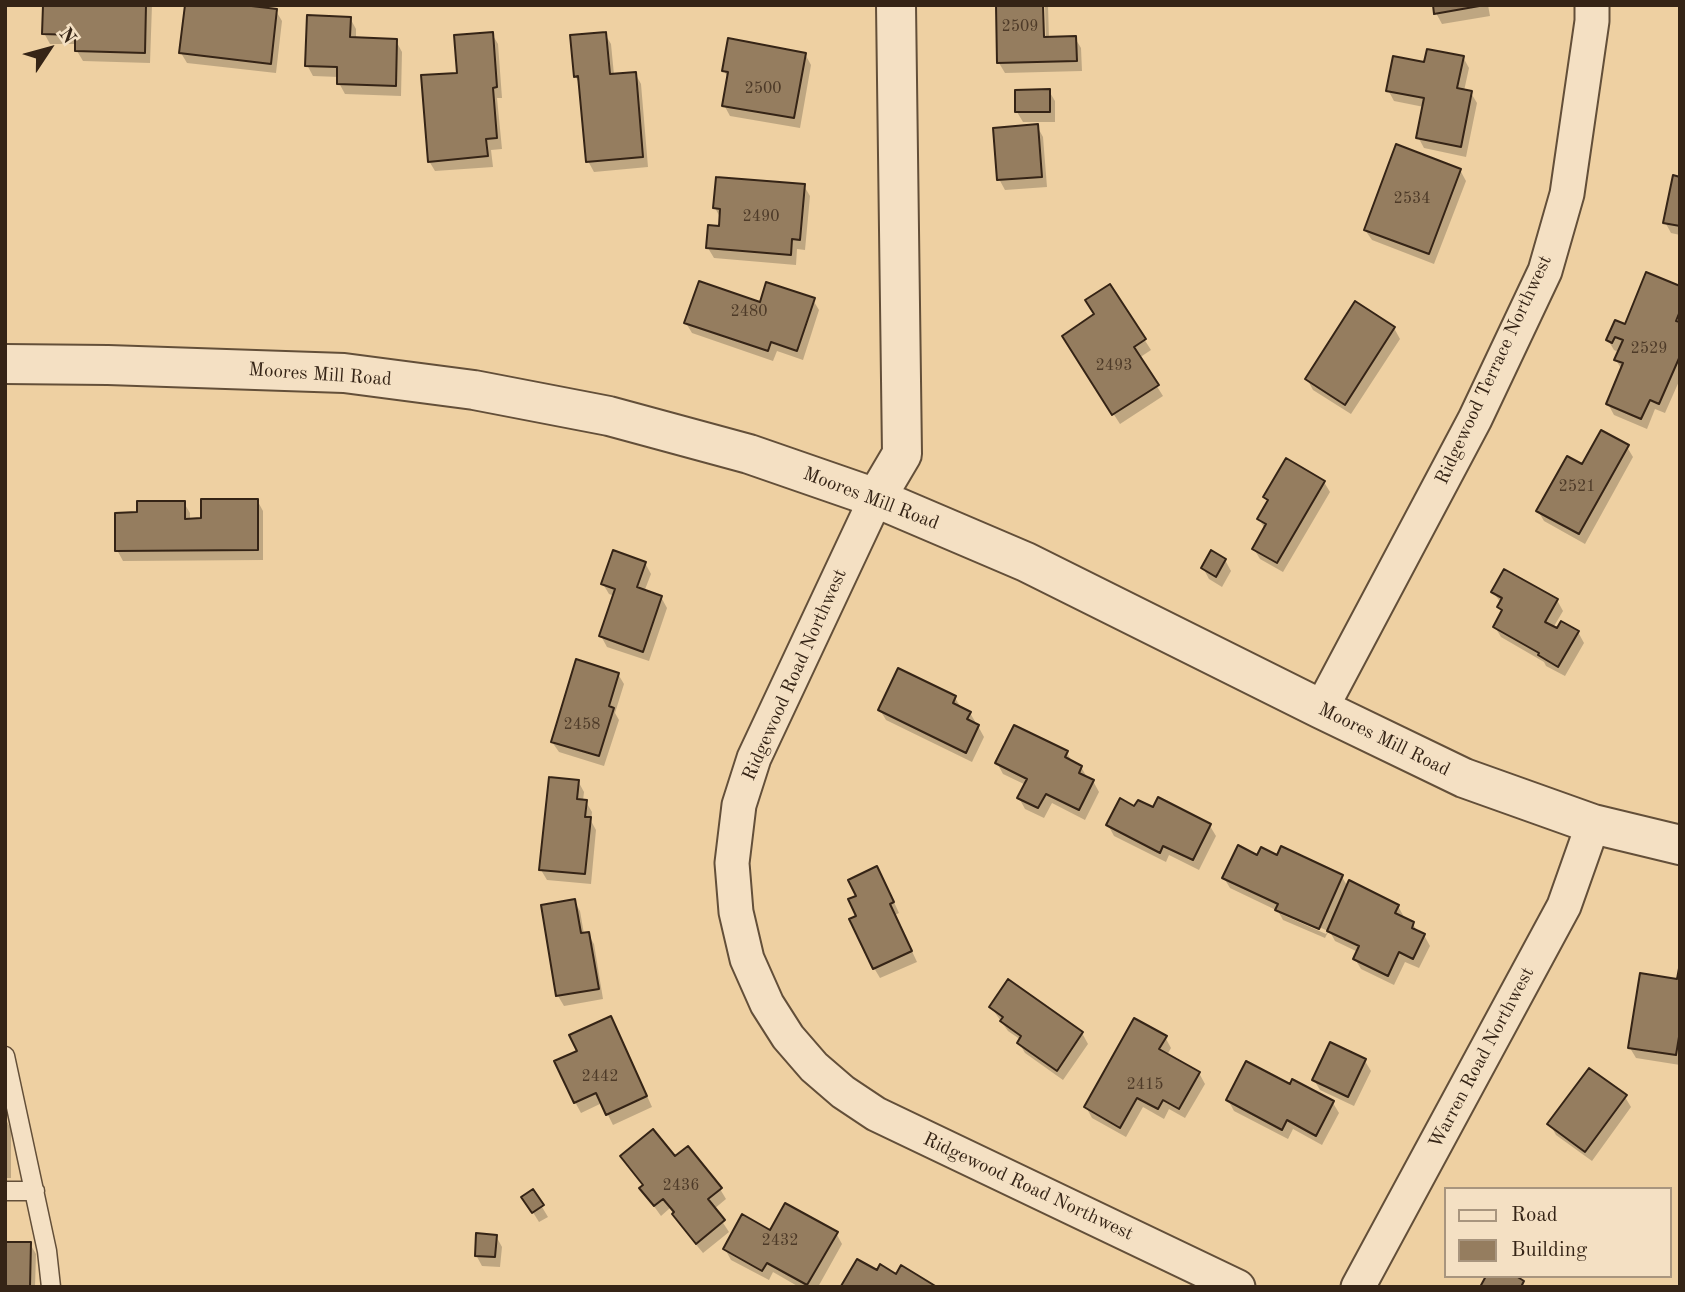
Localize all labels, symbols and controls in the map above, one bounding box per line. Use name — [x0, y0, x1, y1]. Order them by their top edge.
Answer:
north arrow — [14, 14, 84, 84]
house number: 2509 — [1001, 17, 1039, 37]
text: N — [54, 25, 78, 48]
house number: 2500 — [744, 79, 782, 99]
house number: 2534 — [1393, 189, 1431, 209]
house number: 2490 — [742, 207, 780, 227]
street label: Ridgewood Terrace Northwest — [1431, 252, 1557, 488]
house number: 2480 — [730, 302, 768, 322]
house number: 2529 — [1630, 339, 1668, 359]
house number: 2493 — [1095, 356, 1133, 376]
street label: Moores Mill Road — [247, 359, 393, 391]
street label: Moores Mill Road — [800, 463, 942, 535]
house number: 2521 — [1558, 477, 1596, 497]
street label: Ridgewood Road Northwest — [738, 566, 852, 784]
street label: Moores Mill Road — [1314, 698, 1454, 782]
house number: 2458 — [563, 715, 601, 735]
street label: Warren Road Northwest — [1425, 963, 1539, 1153]
house number: 2442 — [581, 1067, 619, 1087]
house number: 2415 — [1126, 1075, 1164, 1095]
street label: Ridgewood Road Northwest — [919, 1128, 1137, 1246]
house number: 2436 — [662, 1176, 700, 1196]
legend — [1444, 1187, 1671, 1278]
text: Road — [1511, 1205, 1558, 1226]
house number: 2432 — [761, 1231, 799, 1251]
text: Building — [1511, 1240, 1587, 1261]

